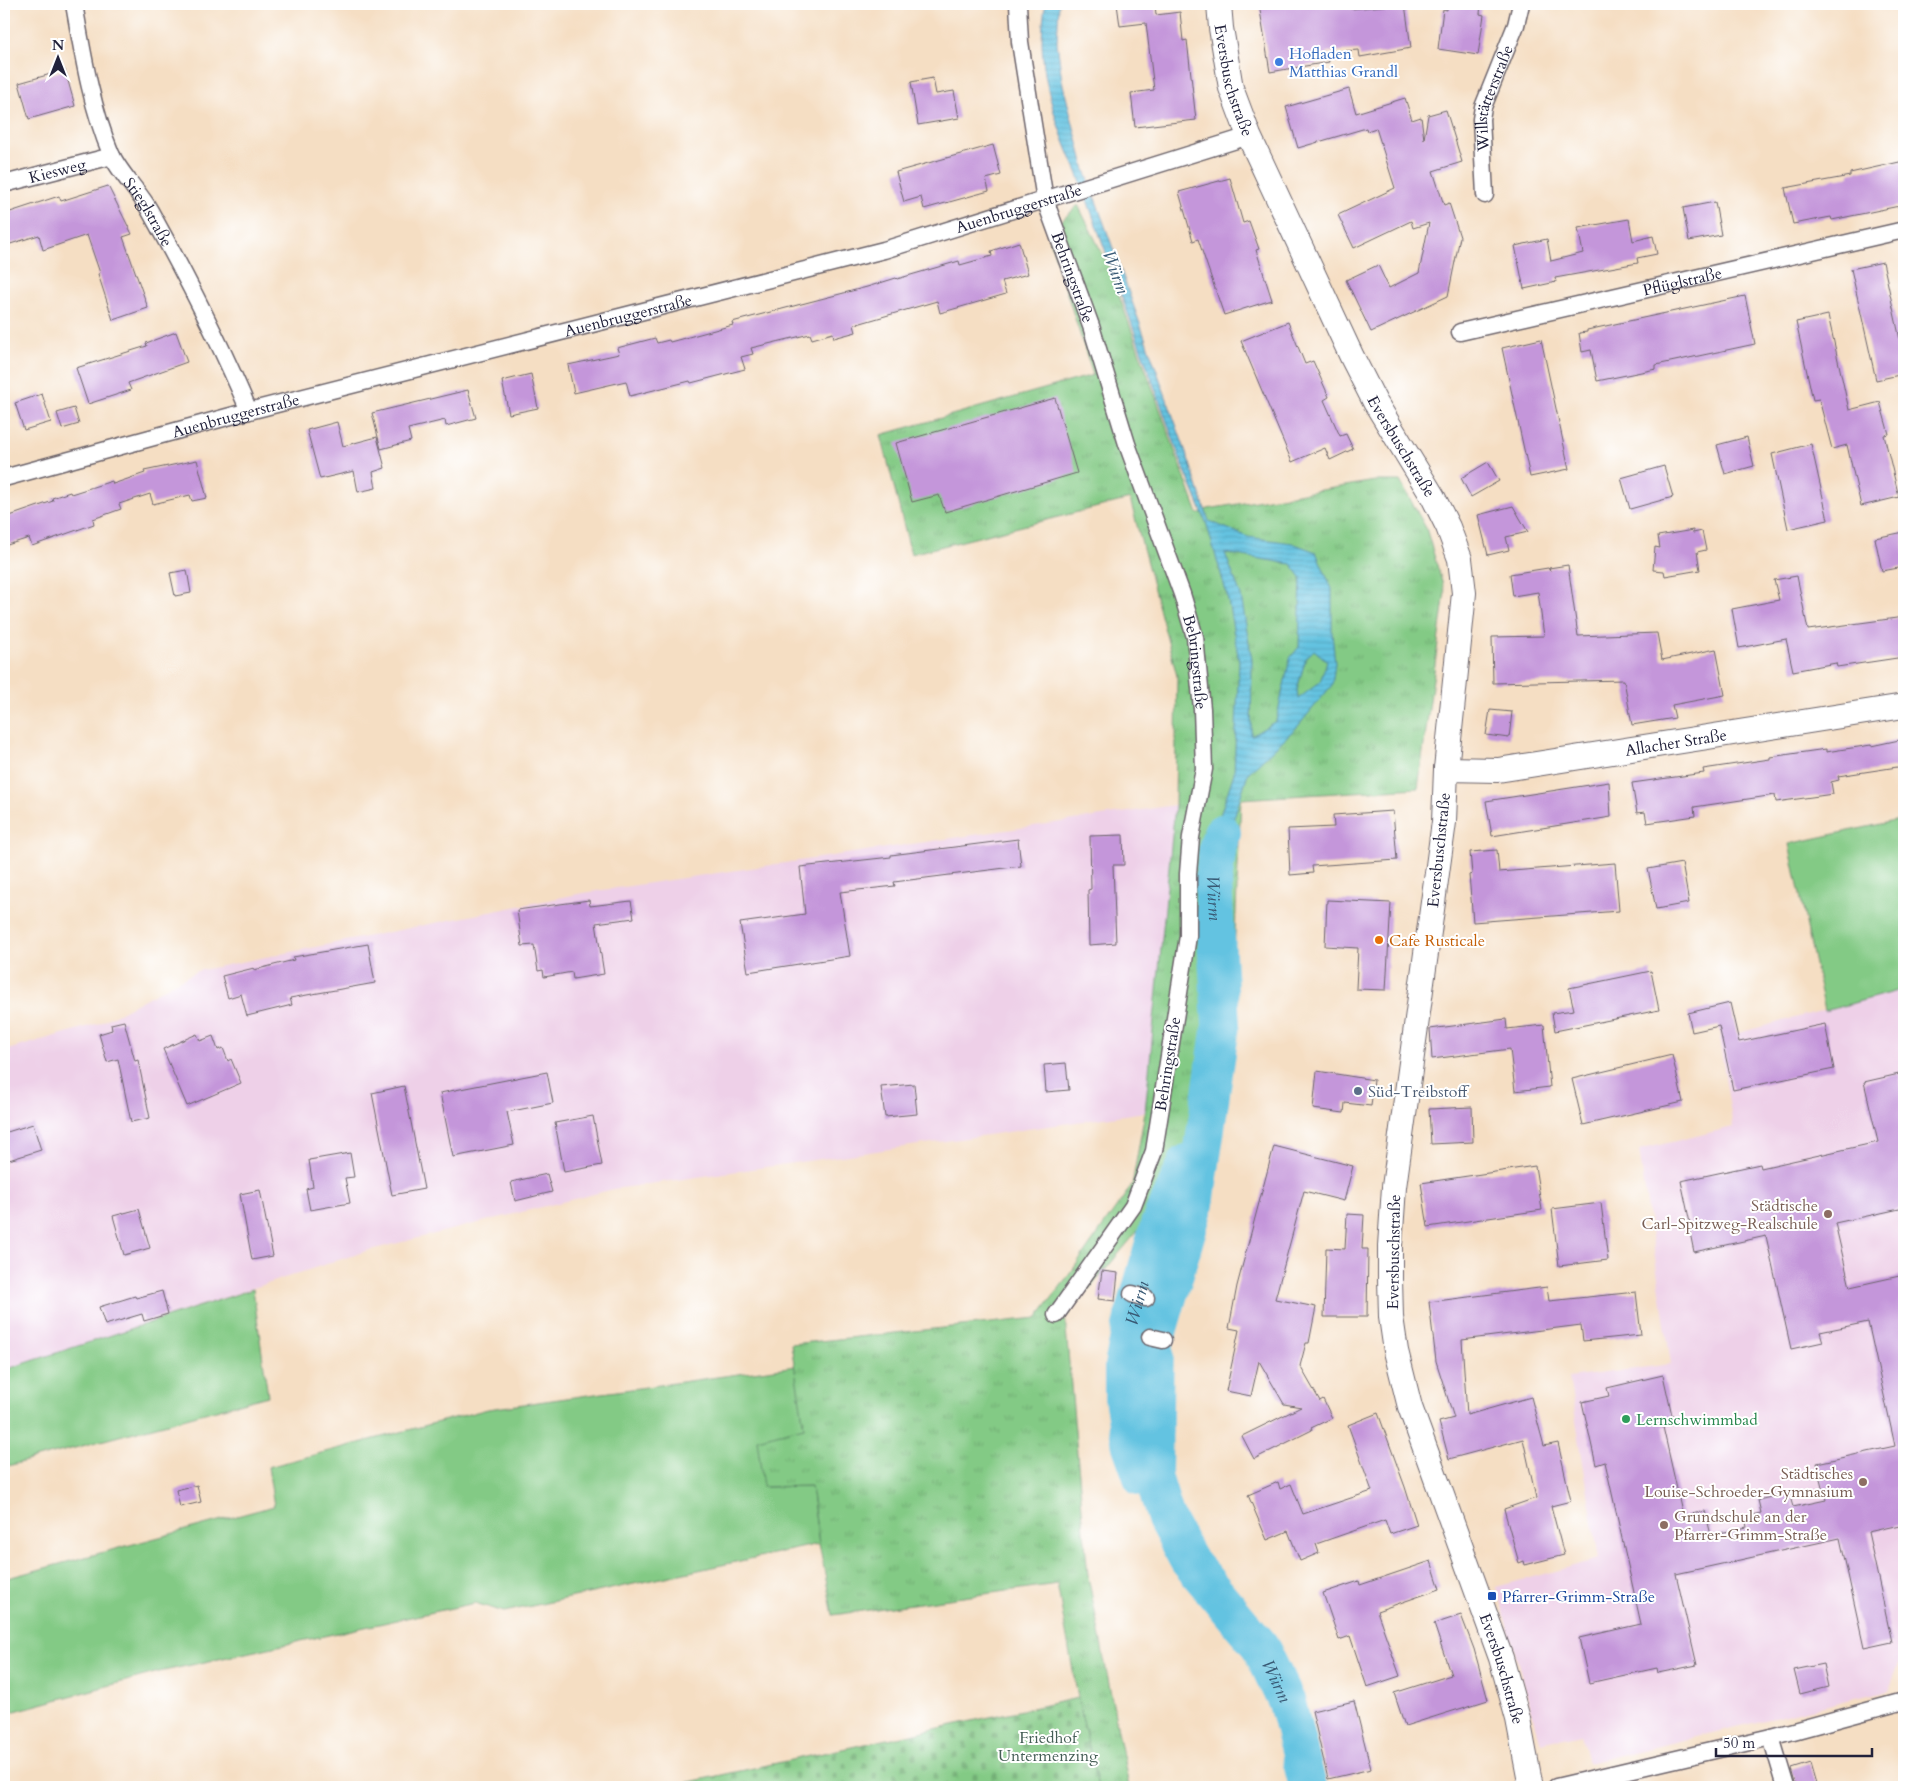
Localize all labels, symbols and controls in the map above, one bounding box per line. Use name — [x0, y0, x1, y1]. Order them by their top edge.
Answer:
street label: Eversbuschstraße — [1209, 23, 1258, 140]
north arrow — [32, 32, 82, 82]
text: N — [52, 36, 64, 55]
street label: Willstätterstraße — [1471, 42, 1519, 153]
place label: Hofladen Matthias Grandl — [1289, 43, 1398, 83]
marker: Hofladen Matthias Grandl — [1273, 56, 1285, 68]
street label: Kiesweg — [27, 153, 88, 189]
street label: Stieglstraße — [118, 173, 177, 251]
street label: Auenbruggerstraße — [953, 179, 1084, 239]
street label: Behringstraße — [1045, 229, 1099, 326]
water label: Würm — [1096, 247, 1135, 298]
street label: Pflüglstraße — [1641, 262, 1724, 302]
street label: Auenbruggerstraße — [562, 289, 694, 343]
street label: Auenbruggerstraße — [170, 389, 302, 444]
street label: Eversbuschstraße — [1362, 392, 1440, 501]
street label: Behringstraße — [1177, 612, 1212, 710]
street label: Allacher Straße — [1624, 724, 1728, 762]
street label: Eversbuschstraße — [1422, 792, 1456, 909]
water label: Würm — [1200, 875, 1227, 922]
place label: Cafe Rusticale — [1389, 930, 1485, 952]
marker: Cafe Rusticale — [1373, 934, 1385, 946]
street label: Behringstraße — [1150, 1015, 1186, 1113]
place label: Süd-Treibstoff — [1368, 1081, 1469, 1103]
marker: Süd-Treibstoff — [1352, 1085, 1364, 1097]
street label: Eversbuschstraße — [1382, 1194, 1406, 1310]
place label: Städtische Carl-Spitzweg-Realschule — [1642, 1195, 1818, 1235]
marker: Städtische Carl-Spitzweg-Realschule — [1822, 1208, 1834, 1220]
water label: Würm — [1119, 1278, 1156, 1329]
place label: Lernschwimmbad — [1636, 1409, 1758, 1431]
marker: Lernschwimmbad — [1620, 1413, 1632, 1425]
place label: Städtisches Louise-Schroeder-Gymnasium — [1644, 1463, 1853, 1503]
marker: Städtisches Louise-Schroeder-Gymnasium — [1857, 1476, 1869, 1488]
place label: Grundschule an der Pfarrer-Grimm-Straße — [1674, 1506, 1827, 1546]
marker: Grundschule an der Pfarrer-Grimm-Straße — [1658, 1519, 1670, 1531]
place label: Pfarrer-Grimm-Straße — [1502, 1586, 1655, 1608]
marker: Pfarrer-Grimm-Straße — [1486, 1590, 1498, 1602]
street label: Eversbuschstraße — [1474, 1610, 1529, 1726]
water label: Würm — [1255, 1655, 1297, 1707]
scale bar — [1716, 1726, 1872, 1758]
park label: Friedhof Untermenzing — [998, 1727, 1098, 1767]
text: 50 m — [1723, 1733, 1755, 1753]

